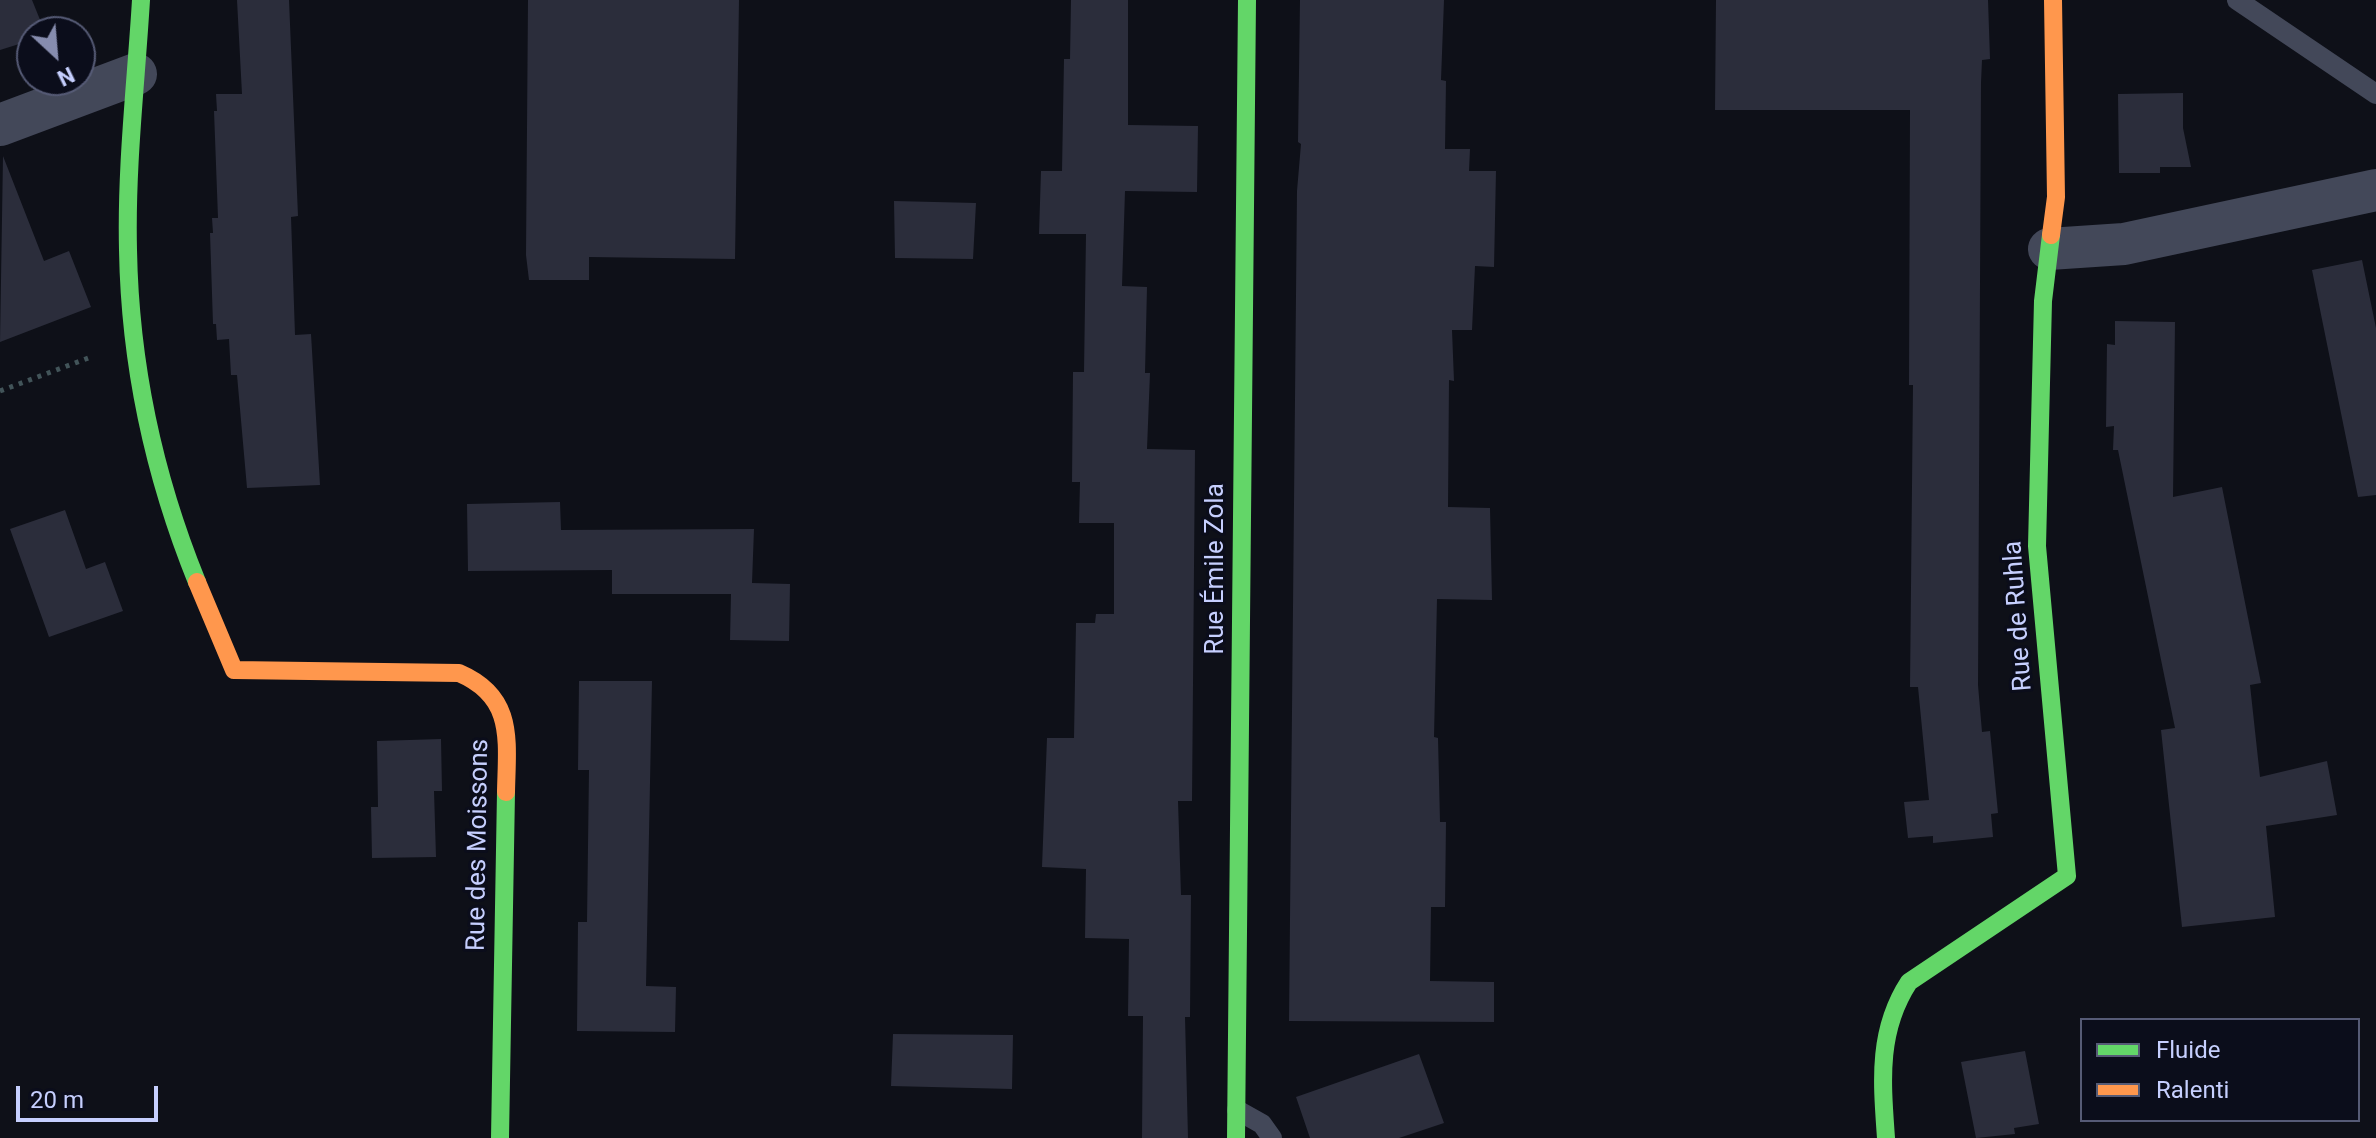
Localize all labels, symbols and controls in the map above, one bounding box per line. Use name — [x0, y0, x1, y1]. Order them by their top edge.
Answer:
north arrow — [16, 16, 96, 96]
text: N — [53, 62, 78, 91]
street label: Rue Émile Zola — [1200, 483, 1232, 655]
street label: Rue de Ruhla — [1998, 540, 2040, 692]
street label: Rue des Moissons — [462, 739, 496, 951]
legend — [2080, 1018, 2360, 1122]
text: Fluide — [2156, 1036, 2220, 1064]
scale bar — [20, 1070, 162, 1120]
text: Ralenti — [2156, 1076, 2229, 1104]
text: 20 m — [30, 1086, 84, 1114]

